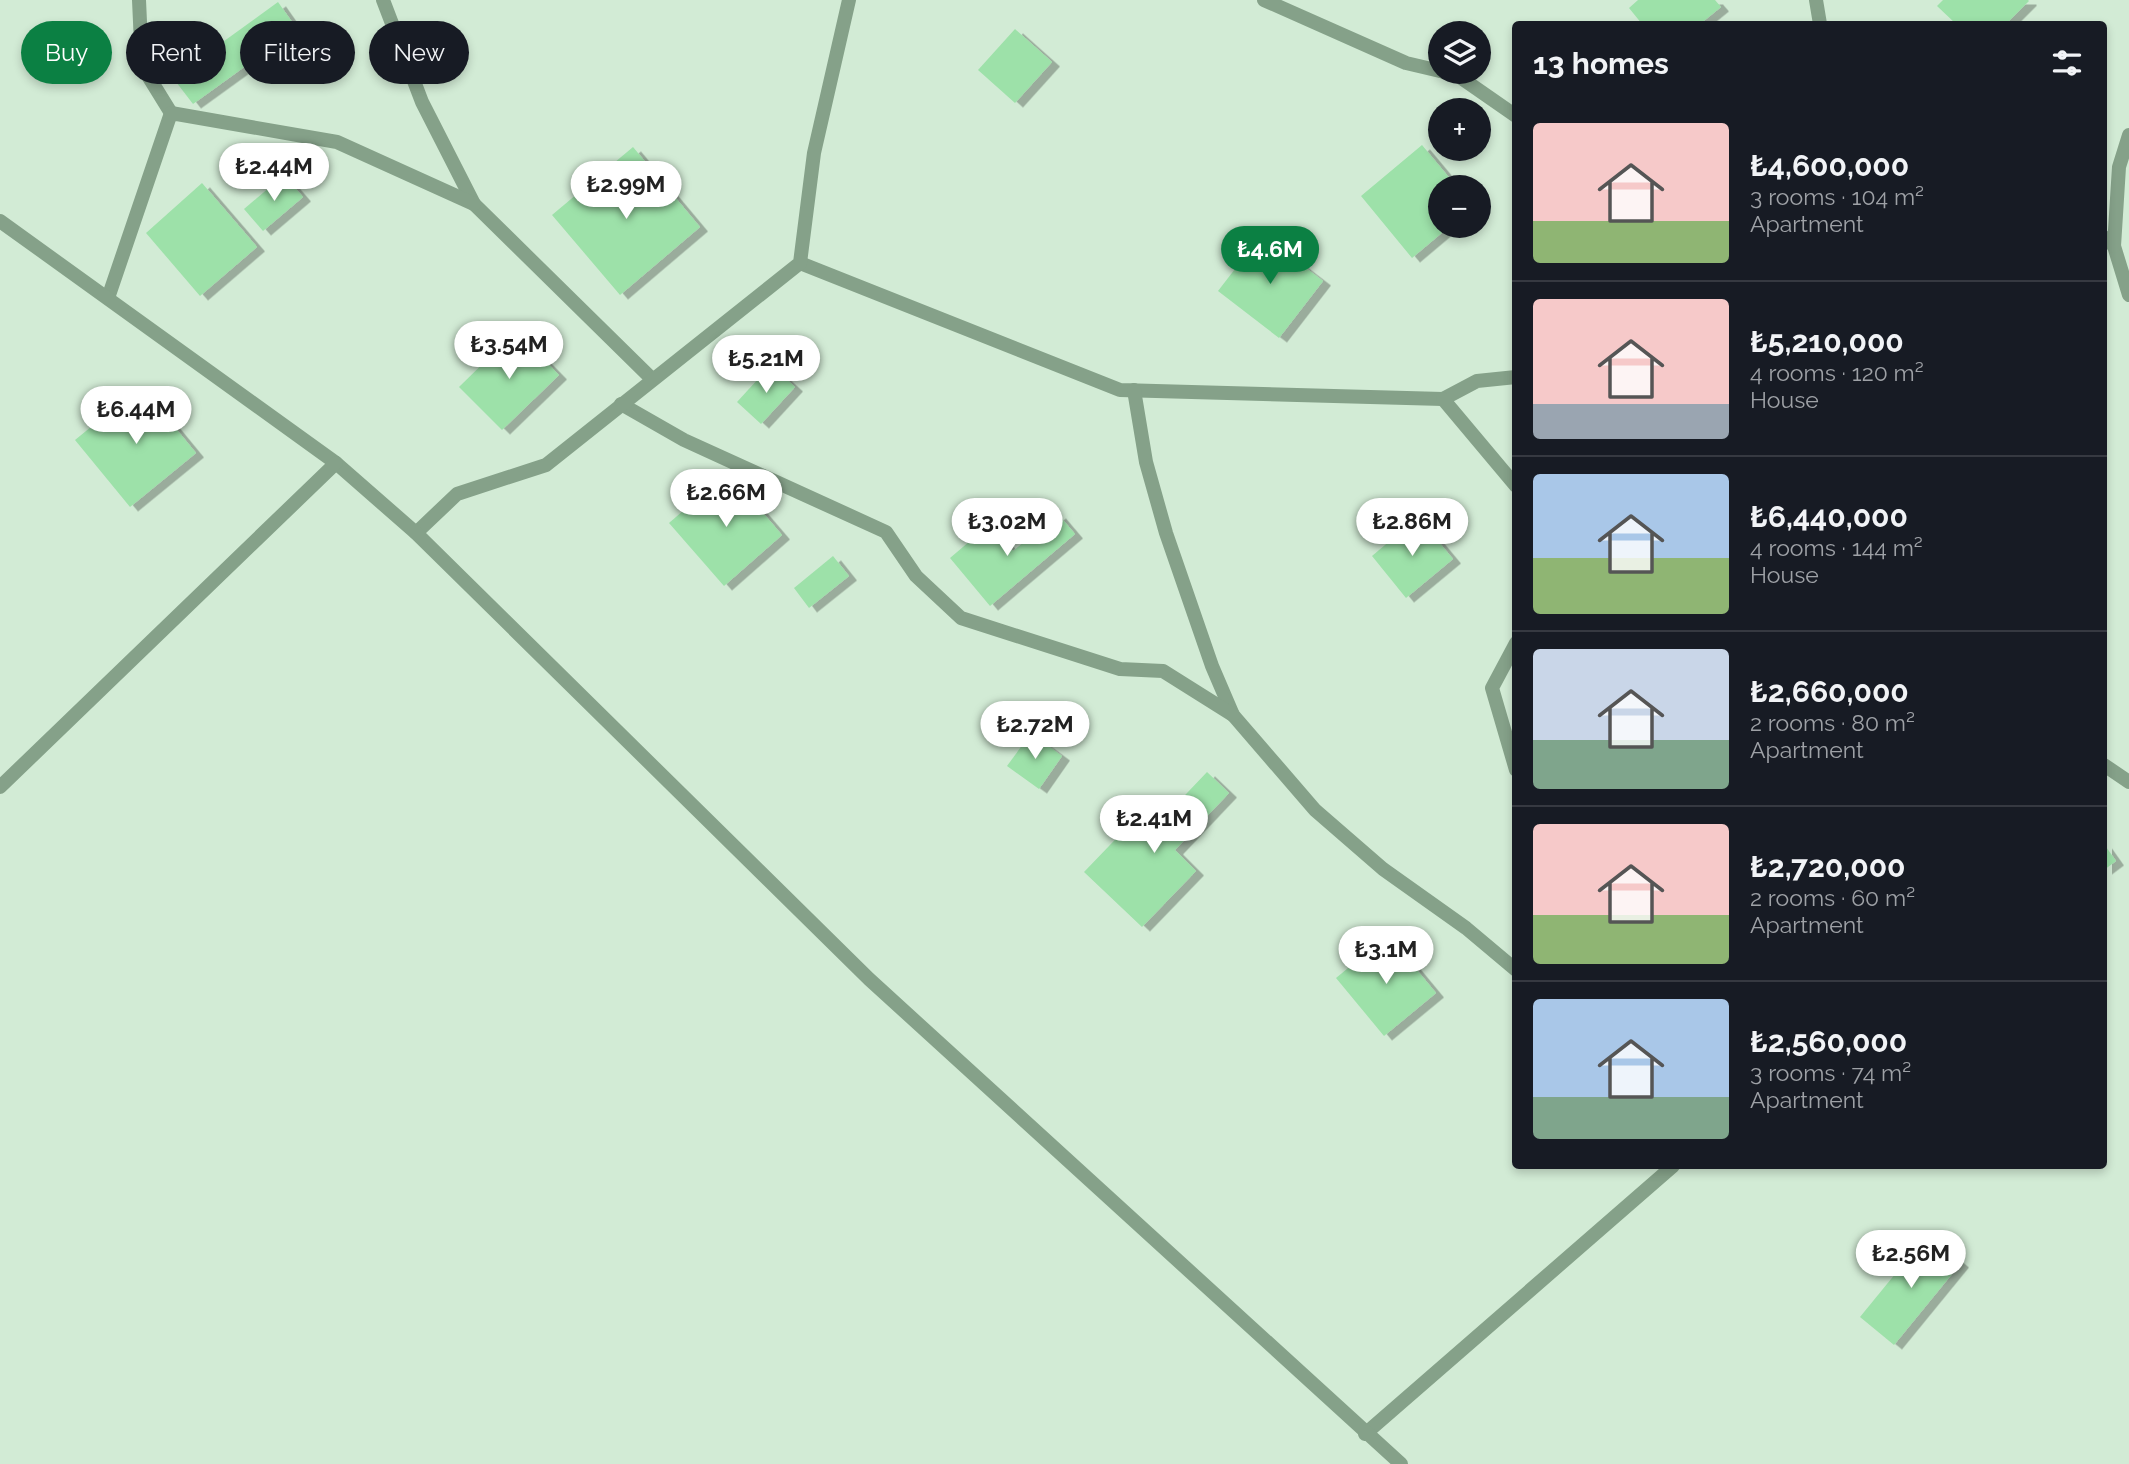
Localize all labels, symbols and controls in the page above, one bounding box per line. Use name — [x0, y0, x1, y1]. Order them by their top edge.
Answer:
chip: Buy — [21, 21, 112, 84]
chip: Rent — [126, 21, 226, 84]
chip: Filters — [240, 21, 355, 84]
chip: New — [369, 21, 469, 84]
map controls — [1428, 21, 1491, 238]
button: layers — [1428, 21, 1491, 84]
icon: filters — [2048, 44, 2086, 82]
text: 13 homes — [1533, 46, 1669, 81]
button: + — [1428, 98, 1491, 161]
pin: ₺2.44M — [217, 144, 331, 203]
text: ₺4,600,000 — [1750, 148, 1909, 183]
icon: home — [1589, 151, 1673, 235]
text: ₺2.44M — [235, 152, 313, 179]
pin: ₺2.99M — [569, 162, 683, 221]
text: ₺2.99M — [587, 170, 665, 197]
button: − — [1428, 175, 1491, 238]
text: 3 rooms · 104 m² — [1750, 183, 1924, 210]
text: Apartment — [1750, 210, 1864, 237]
pin: ₺4.6M — [1221, 226, 1319, 286]
text: ₺4.6M — [1237, 235, 1303, 262]
pin: ₺3.54M — [452, 322, 566, 381]
text: ₺5,210,000 — [1750, 324, 1904, 359]
icon: home — [1589, 327, 1673, 411]
text: ₺3.54M — [470, 330, 548, 357]
pin: ₺5.21M — [709, 336, 823, 395]
text: ₺5.21M — [728, 344, 804, 371]
text: 4 rooms · 120 m² — [1750, 359, 1924, 386]
pin: ₺6.44M — [79, 386, 193, 446]
text: House — [1750, 386, 1819, 413]
text: ₺6.44M — [97, 395, 175, 422]
pin: ₺2.66M — [669, 470, 783, 529]
text: ₺2.66M — [686, 478, 766, 505]
pin: ₺3.02M — [950, 498, 1064, 558]
pin: ₺2.86M — [1355, 498, 1469, 558]
text: ₺6,440,000 — [1750, 499, 1908, 534]
icon: home — [1589, 502, 1673, 586]
text: ₺3.02M — [968, 507, 1046, 534]
text: ₺2.86M — [1372, 507, 1452, 534]
text: 4 rooms · 144 m² — [1750, 534, 1923, 561]
text: House — [1750, 561, 1819, 588]
text: ₺2,660,000 — [1750, 674, 1909, 709]
icon: home — [1589, 677, 1673, 761]
pin: ₺2.72M — [978, 702, 1092, 761]
text: 2 rooms · 80 m² — [1750, 709, 1915, 736]
text: ₺2.72M — [996, 710, 1074, 737]
text: Apartment — [1750, 736, 1864, 763]
pin: ₺2.41M — [1097, 796, 1211, 855]
text: ₺2.41M — [1116, 804, 1192, 831]
text: ₺2,720,000 — [1750, 849, 1906, 884]
icon: home — [1589, 852, 1673, 936]
text: 2 rooms · 60 m² — [1750, 884, 1915, 911]
text: Apartment — [1750, 911, 1864, 938]
pin: ₺3.1M — [1337, 926, 1435, 986]
text: ₺3.1M — [1355, 935, 1417, 962]
text: ₺2,560,000 — [1750, 1024, 1907, 1059]
icon: home — [1589, 1027, 1673, 1111]
text: 3 rooms · 74 m² — [1750, 1059, 1911, 1086]
text: Apartment — [1750, 1086, 1864, 1113]
pin: ₺2.56M — [1854, 1230, 1968, 1290]
text: ₺2.56M — [1872, 1239, 1950, 1266]

